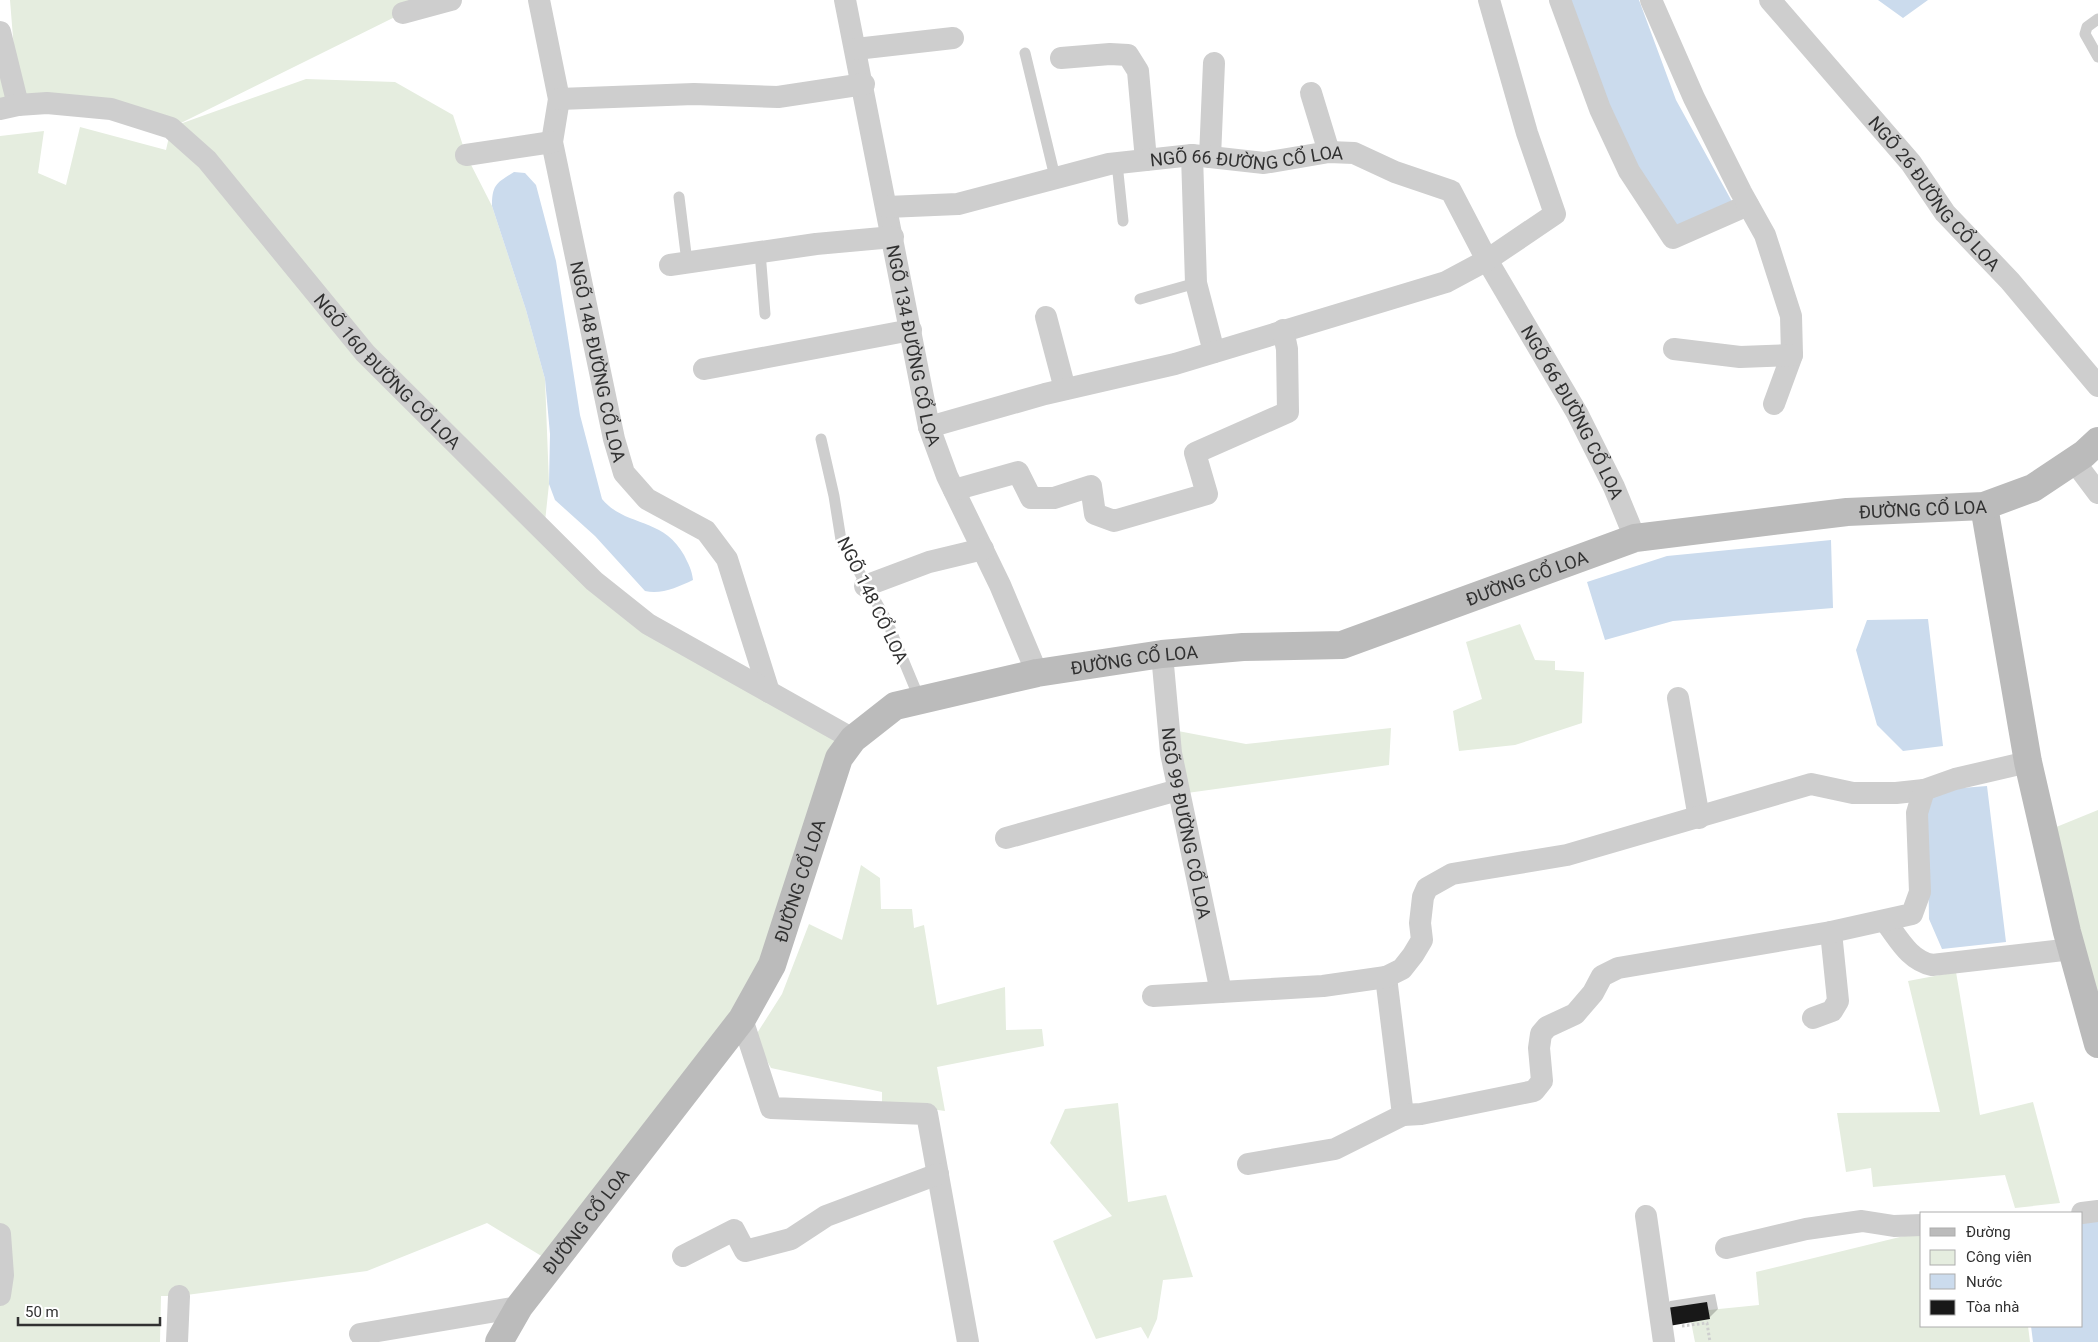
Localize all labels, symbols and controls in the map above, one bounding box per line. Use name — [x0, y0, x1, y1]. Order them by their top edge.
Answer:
street label: NGÕ 26 ĐƯỜNG CỔ LOA — [1864, 112, 2005, 275]
street label: NGÕ 66 ĐƯỜNG CỔ LOA — [1149, 141, 1344, 174]
street label: NGÕ 134 ĐƯỜNG CỔ LOA — [883, 243, 946, 449]
street label: NGÕ 148 ĐƯỜNG CỔ LOA — [567, 259, 631, 465]
street label: NGÕ 160 ĐƯỜNG CỔ LOA — [310, 289, 466, 453]
street label: NGÕ 66 ĐƯỜNG CỔ LOA — [1517, 321, 1628, 502]
street label: ĐƯỜNG CỔ LOA — [1858, 495, 1988, 522]
street label: NGÕ 148 CỔ LOA — [833, 532, 915, 667]
street label: ĐƯỜNG CỔ LOA — [1463, 546, 1591, 609]
street label: ĐƯỜNG CỔ LOA — [1069, 640, 1199, 678]
street label: NGÕ 99 ĐƯỜNG CỔ LOA — [1158, 726, 1216, 921]
street label: ĐƯỜNG CỔ LOA — [770, 816, 829, 945]
street label: ĐƯỜNG CỔ LOA — [538, 1164, 633, 1278]
legend — [1920, 1212, 2083, 1327]
text: Đường — [1966, 1223, 2011, 1241]
text: Công viên — [1966, 1248, 2032, 1266]
text: Nước — [1966, 1273, 2003, 1291]
scale bar — [18, 1294, 160, 1326]
text: Tòa nhà — [1966, 1298, 2019, 1316]
text: 50 m — [25, 1303, 59, 1321]

